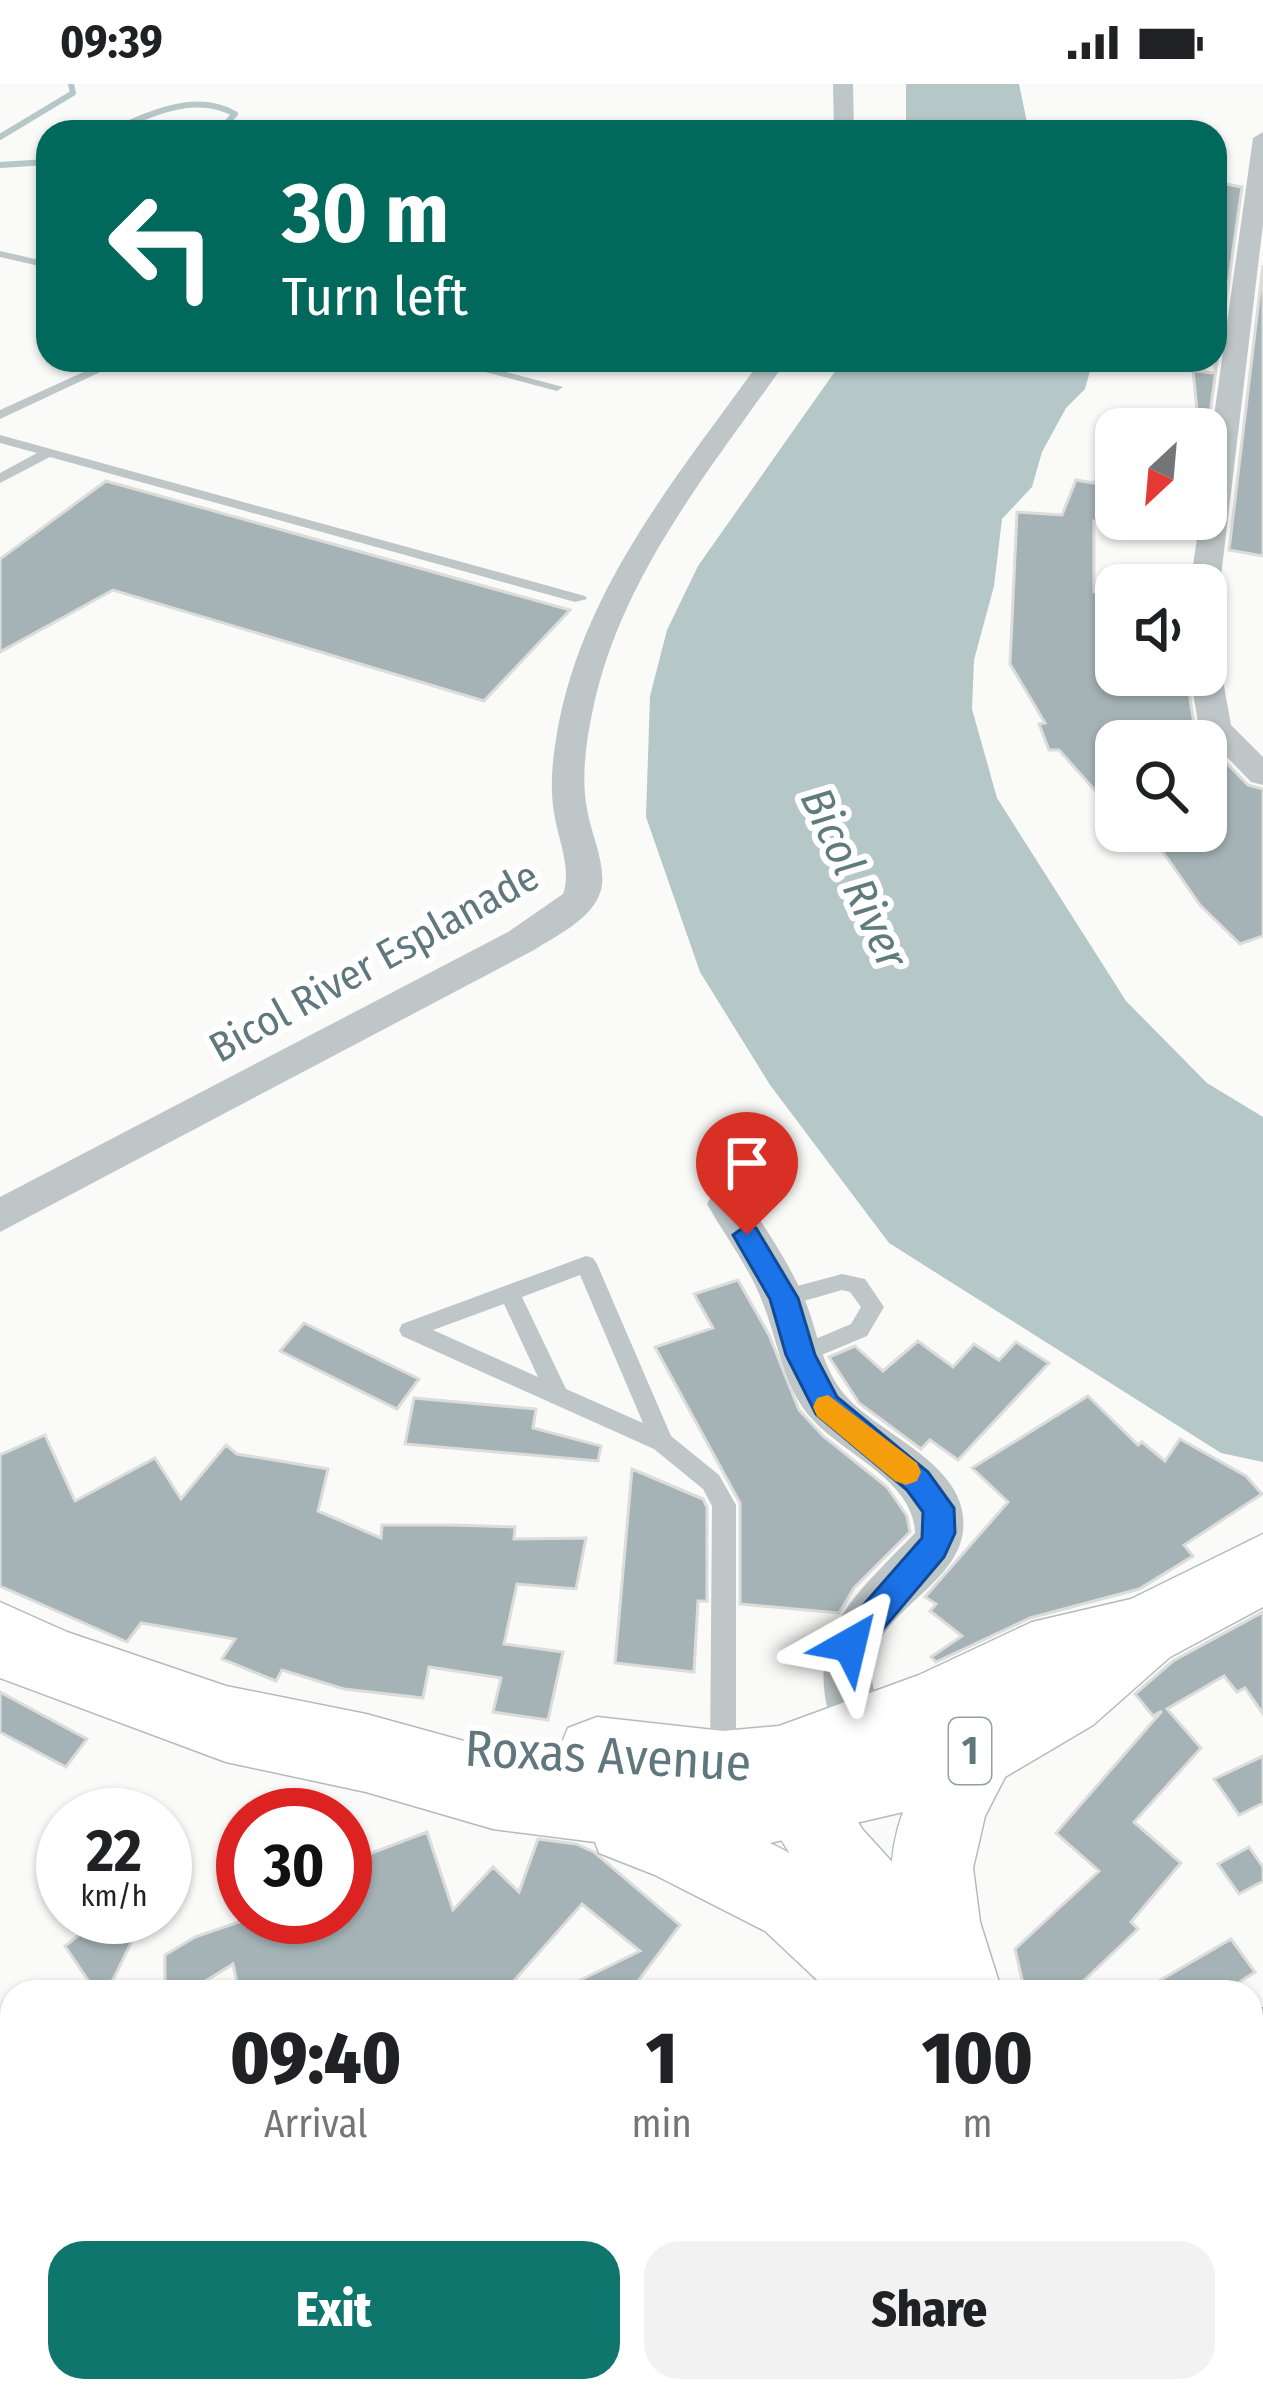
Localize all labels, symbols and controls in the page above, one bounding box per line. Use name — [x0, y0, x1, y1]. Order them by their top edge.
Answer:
text: 09:39 — [60, 15, 163, 69]
text: 30 m — [282, 163, 449, 264]
icon: left — [84, 168, 240, 324]
text: Turn left — [282, 265, 468, 329]
north arrow — [1095, 408, 1227, 540]
map controls — [1095, 408, 1227, 852]
button: sound — [1095, 564, 1227, 696]
button: search — [1095, 720, 1227, 852]
water label: Bicol River — [789, 779, 920, 978]
street label: Bicol River Esplanade — [201, 851, 547, 1073]
pin — [696, 1112, 798, 1235]
icon: arrive — [714, 1130, 780, 1196]
position arrow — [787, 1582, 913, 1708]
street label: Roxas Avenue — [463, 1718, 753, 1794]
road number: 1 — [949, 1718, 991, 1784]
speed limit sign: 30 — [216, 1788, 372, 1944]
text: 22 — [86, 1815, 142, 1887]
text: km/h — [81, 1878, 147, 1914]
text: 09:40 — [230, 2016, 401, 2102]
text: 1 — [646, 2016, 677, 2102]
text: 100 — [922, 2016, 1033, 2102]
text: Arrival — [264, 2101, 367, 2147]
text: min — [631, 2101, 692, 2147]
text: m — [962, 2101, 992, 2147]
button: Exit — [48, 2241, 620, 2379]
button: Share — [644, 2241, 1215, 2379]

